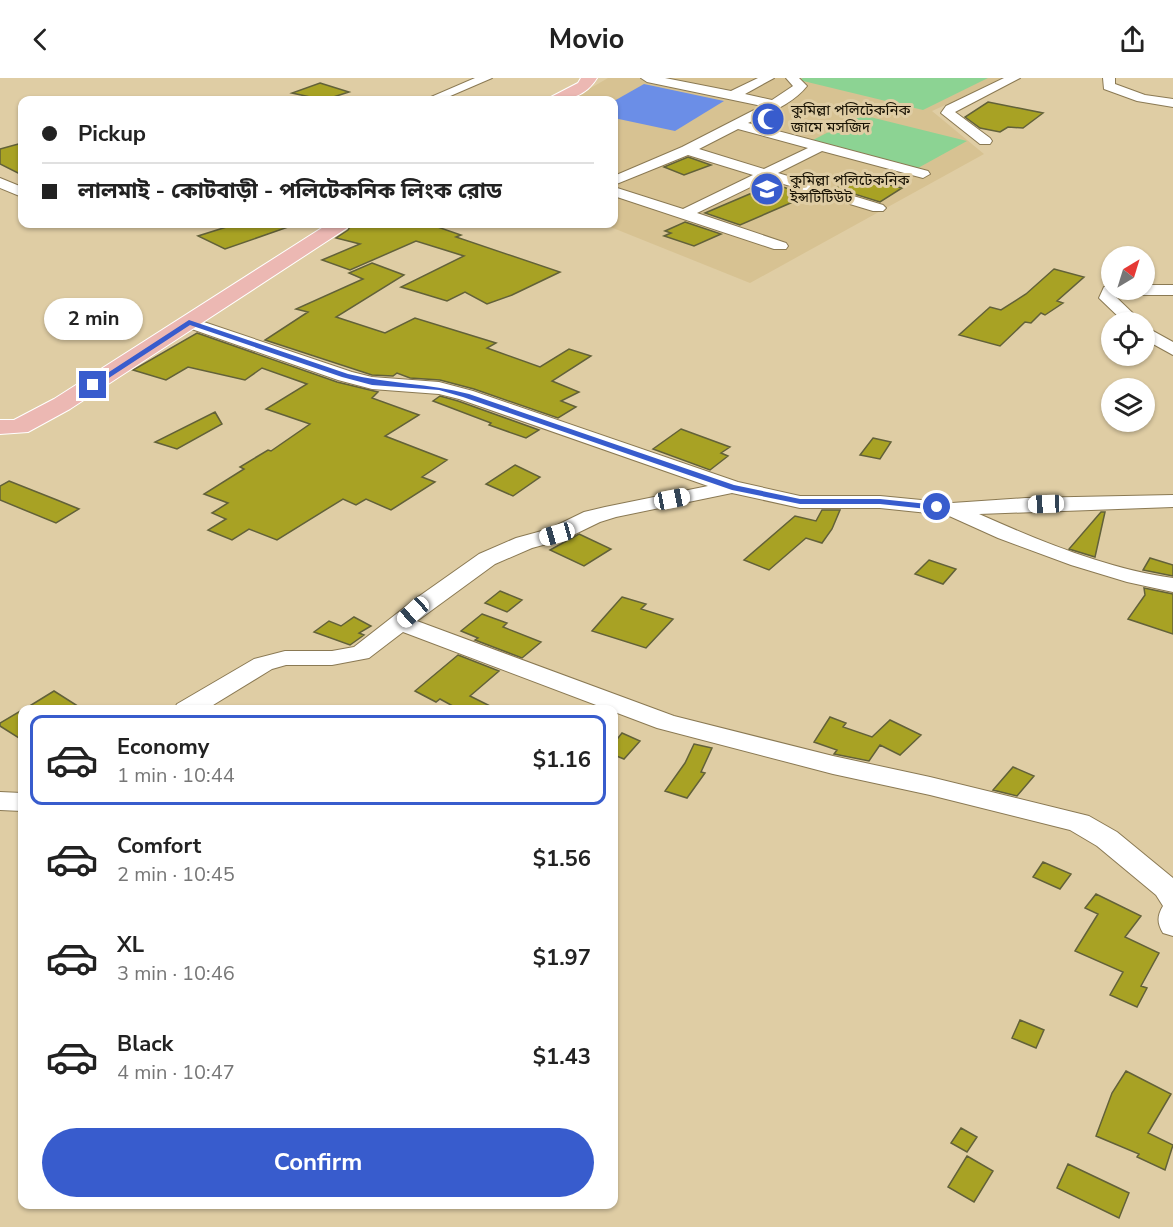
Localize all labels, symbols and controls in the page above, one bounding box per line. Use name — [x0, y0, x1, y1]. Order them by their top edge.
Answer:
text: Movio — [549, 21, 624, 58]
icon: back — [24, 23, 57, 56]
icon: share — [1116, 23, 1149, 56]
place label: কুমিল্লা পলিটেকনিক জামে মসজিদ — [790, 100, 912, 137]
mosque icon: কুমিল্লা পলিটেকনিক জামে মসজিদ — [750, 101, 786, 137]
text: Pickup — [78, 119, 146, 149]
place label: কুমিল্লা পলিটেকনিক ইন্সটিটিউট — [789, 170, 911, 207]
school or university icon: কুমিল্লা পলিটেকনিক ইন্সটিটিউট — [749, 171, 785, 207]
text: লালমাই - কোটবাড়ী - পলিটেকনিক লিংক রোড — [78, 176, 502, 206]
north arrow — [1101, 246, 1155, 300]
map controls — [1101, 246, 1155, 432]
callout: 2 min — [44, 298, 142, 340]
text: 2 min — [68, 305, 119, 332]
button: locate — [1101, 312, 1155, 366]
route end — [79, 371, 106, 398]
button: layers — [1101, 378, 1155, 432]
car — [653, 487, 691, 511]
route start — [923, 493, 950, 520]
car — [1028, 494, 1064, 514]
car — [537, 520, 577, 548]
car — [394, 593, 432, 631]
text: Economy — [117, 732, 209, 762]
icon: car — [45, 733, 99, 787]
text: $1.16 — [533, 745, 591, 775]
text: 1 min · 10:44 — [117, 762, 235, 789]
text: Comfort — [117, 831, 201, 861]
icon: car — [45, 832, 99, 886]
text: $1.56 — [533, 844, 591, 874]
text: 2 min · 10:45 — [117, 861, 235, 888]
text: XL — [117, 930, 144, 960]
icon: car — [45, 931, 99, 985]
text: $1.97 — [533, 943, 591, 973]
text: 3 min · 10:46 — [117, 960, 235, 987]
text: Black — [117, 1029, 173, 1059]
icon: car — [45, 1030, 99, 1084]
text: $1.43 — [533, 1042, 591, 1072]
text: 4 min · 10:47 — [117, 1059, 235, 1086]
button: Confirm — [42, 1128, 594, 1197]

